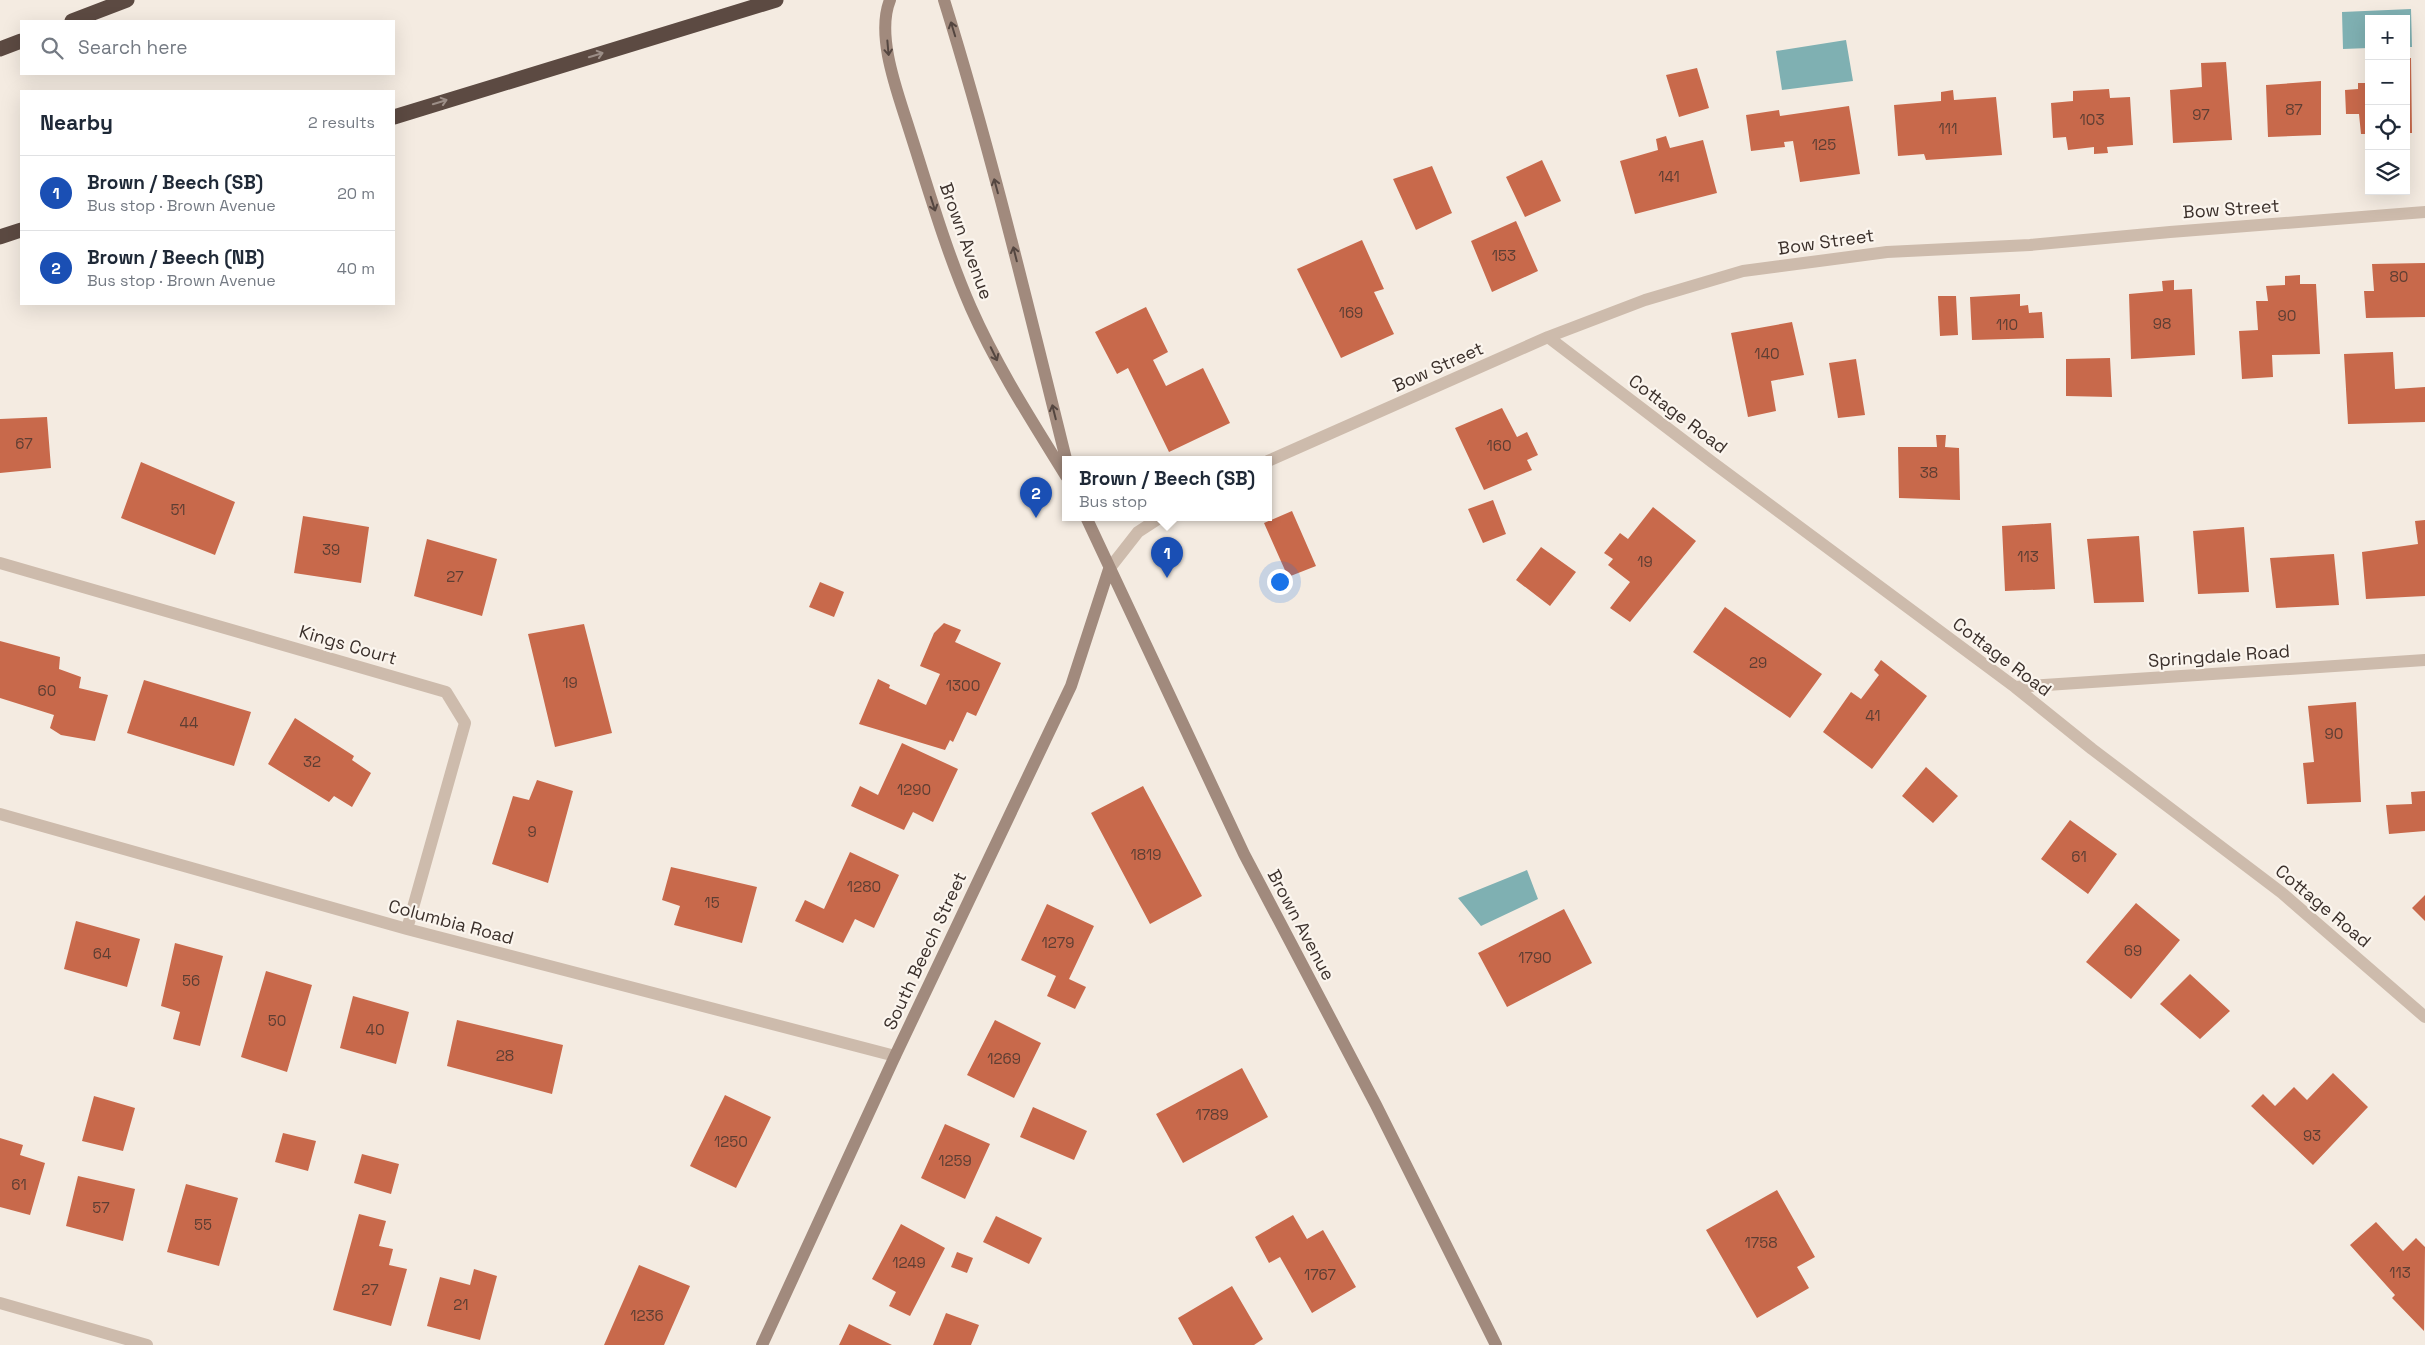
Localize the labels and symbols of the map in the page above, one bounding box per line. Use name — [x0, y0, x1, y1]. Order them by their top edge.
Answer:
one-way arrow — [947, 22, 957, 38]
one-way arrow — [883, 40, 892, 56]
one-way arrow — [587, 50, 603, 60]
one-way arrow — [432, 97, 448, 107]
house number: 87 — [2285, 100, 2303, 119]
house number: 97 — [2192, 105, 2210, 124]
house number: 103 — [2080, 110, 2104, 129]
house number: 111 — [1939, 119, 1957, 138]
house number: 125 — [1812, 135, 1836, 154]
house number: 141 — [1658, 167, 1680, 186]
one-way arrow — [991, 178, 1001, 194]
street label: Brown Avenue — [935, 179, 998, 302]
street label: Bow Street — [2182, 194, 2280, 223]
one-way arrow — [928, 196, 938, 212]
street label: Bow Street — [1776, 223, 1876, 260]
house number: 153 — [1492, 246, 1516, 265]
one-way arrow — [1009, 247, 1019, 263]
house number: 80 — [2390, 267, 2408, 286]
house number: 169 — [1339, 303, 1363, 322]
house number: 90 — [2278, 306, 2296, 325]
house number: 98 — [2153, 314, 2171, 333]
house number: 110 — [1996, 315, 2018, 334]
street label: Bow Street — [1389, 336, 1487, 397]
house number: 140 — [1754, 344, 1780, 363]
one-way arrow — [990, 346, 999, 361]
street label: Cottage Road — [1624, 369, 1732, 458]
one-way arrow — [1049, 404, 1058, 420]
house number: 67 — [15, 434, 33, 453]
house number: 160 — [1486, 436, 1512, 455]
house number: 38 — [1920, 463, 1938, 482]
pin: 2 — [1020, 477, 1052, 518]
house number: 51 — [170, 500, 186, 519]
pin: 1 — [1151, 537, 1183, 578]
house number: 39 — [322, 540, 340, 559]
house number: 113 — [2017, 547, 2039, 566]
house number: 19 — [1637, 552, 1653, 571]
house number: 27 — [446, 567, 464, 586]
your location — [1267, 569, 1293, 595]
street label: Cottage Road — [1948, 612, 2056, 701]
street label: Kings Court — [296, 620, 400, 669]
street label: Springdale Road — [2147, 639, 2291, 672]
house number: 29 — [1749, 653, 1767, 672]
house number: 19 — [562, 673, 578, 692]
house number: 1300 — [946, 676, 980, 695]
house number: 60 — [38, 681, 56, 700]
house number: 41 — [1865, 706, 1881, 725]
house number: 44 — [180, 713, 198, 732]
house number: 90 — [2325, 724, 2343, 743]
house number: 32 — [303, 752, 321, 771]
house number: 1290 — [897, 780, 931, 799]
house number: 9 — [527, 822, 537, 841]
house number: 1819 — [1130, 845, 1162, 864]
house number: 61 — [2071, 847, 2087, 866]
street label: Cottage Road — [2271, 859, 2376, 952]
street label: Brown Avenue — [1262, 865, 1340, 984]
street label: South Beech Street — [878, 868, 971, 1033]
house number: 1280 — [847, 877, 881, 896]
house number: 15 — [704, 893, 720, 912]
street label: Columbia Road — [386, 894, 516, 949]
house number: 1279 — [1042, 933, 1074, 952]
house number: 69 — [2124, 941, 2142, 960]
house number: 64 — [93, 944, 111, 963]
house number: 1790 — [1518, 948, 1552, 967]
house number: 56 — [182, 971, 200, 990]
house number: 50 — [268, 1011, 286, 1030]
house number: 40 — [366, 1020, 385, 1039]
house number: 28 — [496, 1046, 514, 1065]
house number: 1269 — [987, 1049, 1021, 1068]
house number: 1789 — [1195, 1105, 1229, 1124]
house number: 93 — [2303, 1126, 2321, 1145]
house number: 1250 — [714, 1132, 748, 1151]
house number: 1259 — [938, 1151, 972, 1170]
house number: 61 — [11, 1175, 27, 1194]
house number: 57 — [92, 1198, 110, 1217]
house number: 55 — [194, 1215, 212, 1234]
house number: 1758 — [1744, 1233, 1778, 1252]
house number: 1249 — [892, 1253, 926, 1272]
house number: 113 — [2389, 1263, 2411, 1282]
house number: 1767 — [1304, 1265, 1336, 1284]
house number: 27 — [361, 1280, 379, 1299]
house number: 21 — [453, 1295, 469, 1314]
house number: 1236 — [630, 1306, 664, 1325]

